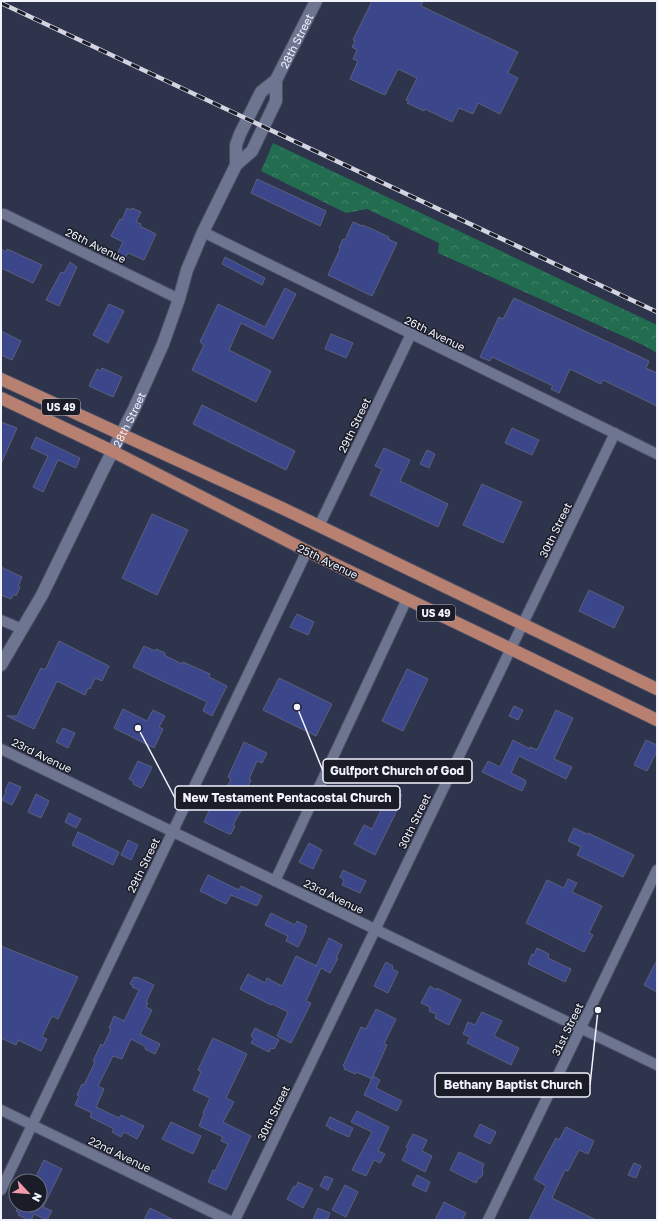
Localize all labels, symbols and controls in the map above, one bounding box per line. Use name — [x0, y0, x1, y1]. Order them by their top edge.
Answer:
street label: 28th Street — [277, 11, 315, 70]
street label: 26th Avenue — [64, 225, 128, 265]
street label: 26th Avenue — [403, 313, 467, 353]
street label: 28th Street — [109, 390, 147, 449]
street label: 29th Street — [335, 395, 373, 455]
road number: US 49 — [42, 399, 80, 415]
street label: 30th Street — [536, 500, 574, 560]
street label: 25th Avenue — [296, 541, 360, 581]
road number: US 49 — [417, 605, 455, 621]
street label: 23rd Avenue — [10, 735, 74, 775]
callout: Gulfport Church of God — [323, 759, 472, 783]
text: Gulfport Church of God — [330, 763, 464, 778]
callout: New Testament Pentacostal Church — [175, 786, 400, 810]
text: New Testament Pentacostal Church — [182, 790, 392, 805]
street label: 30th Street — [395, 791, 433, 851]
street label: 29th Street — [124, 835, 162, 895]
street label: 23rd Avenue — [302, 876, 366, 916]
street label: 31st Street — [549, 1000, 585, 1058]
callout: Bethany Baptist Church — [435, 1073, 590, 1097]
text: Bethany Baptist Church — [444, 1077, 582, 1092]
street label: 30th Street — [254, 1083, 292, 1143]
street label: 22nd Avenue — [87, 1133, 153, 1175]
north arrow — [8, 1173, 48, 1213]
text: N — [30, 1191, 45, 1204]

